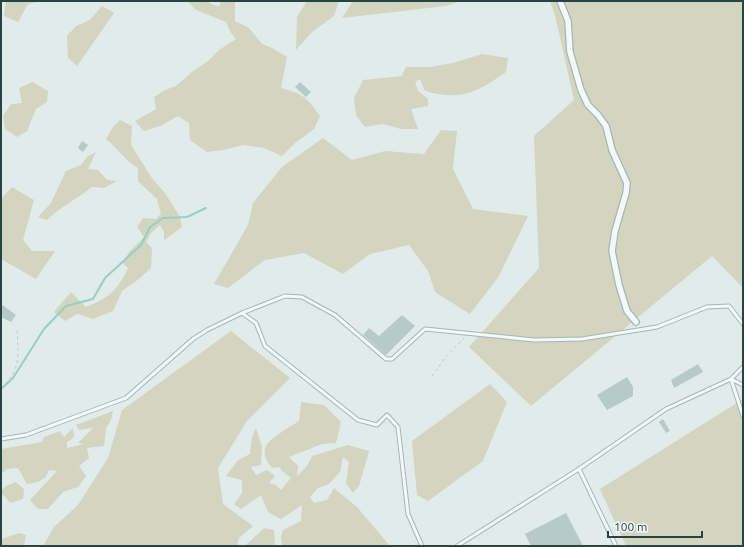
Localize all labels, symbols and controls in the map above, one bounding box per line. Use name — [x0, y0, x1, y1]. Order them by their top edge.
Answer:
scale bar — [608, 513, 702, 539]
text: 100 m — [614, 520, 647, 533]

